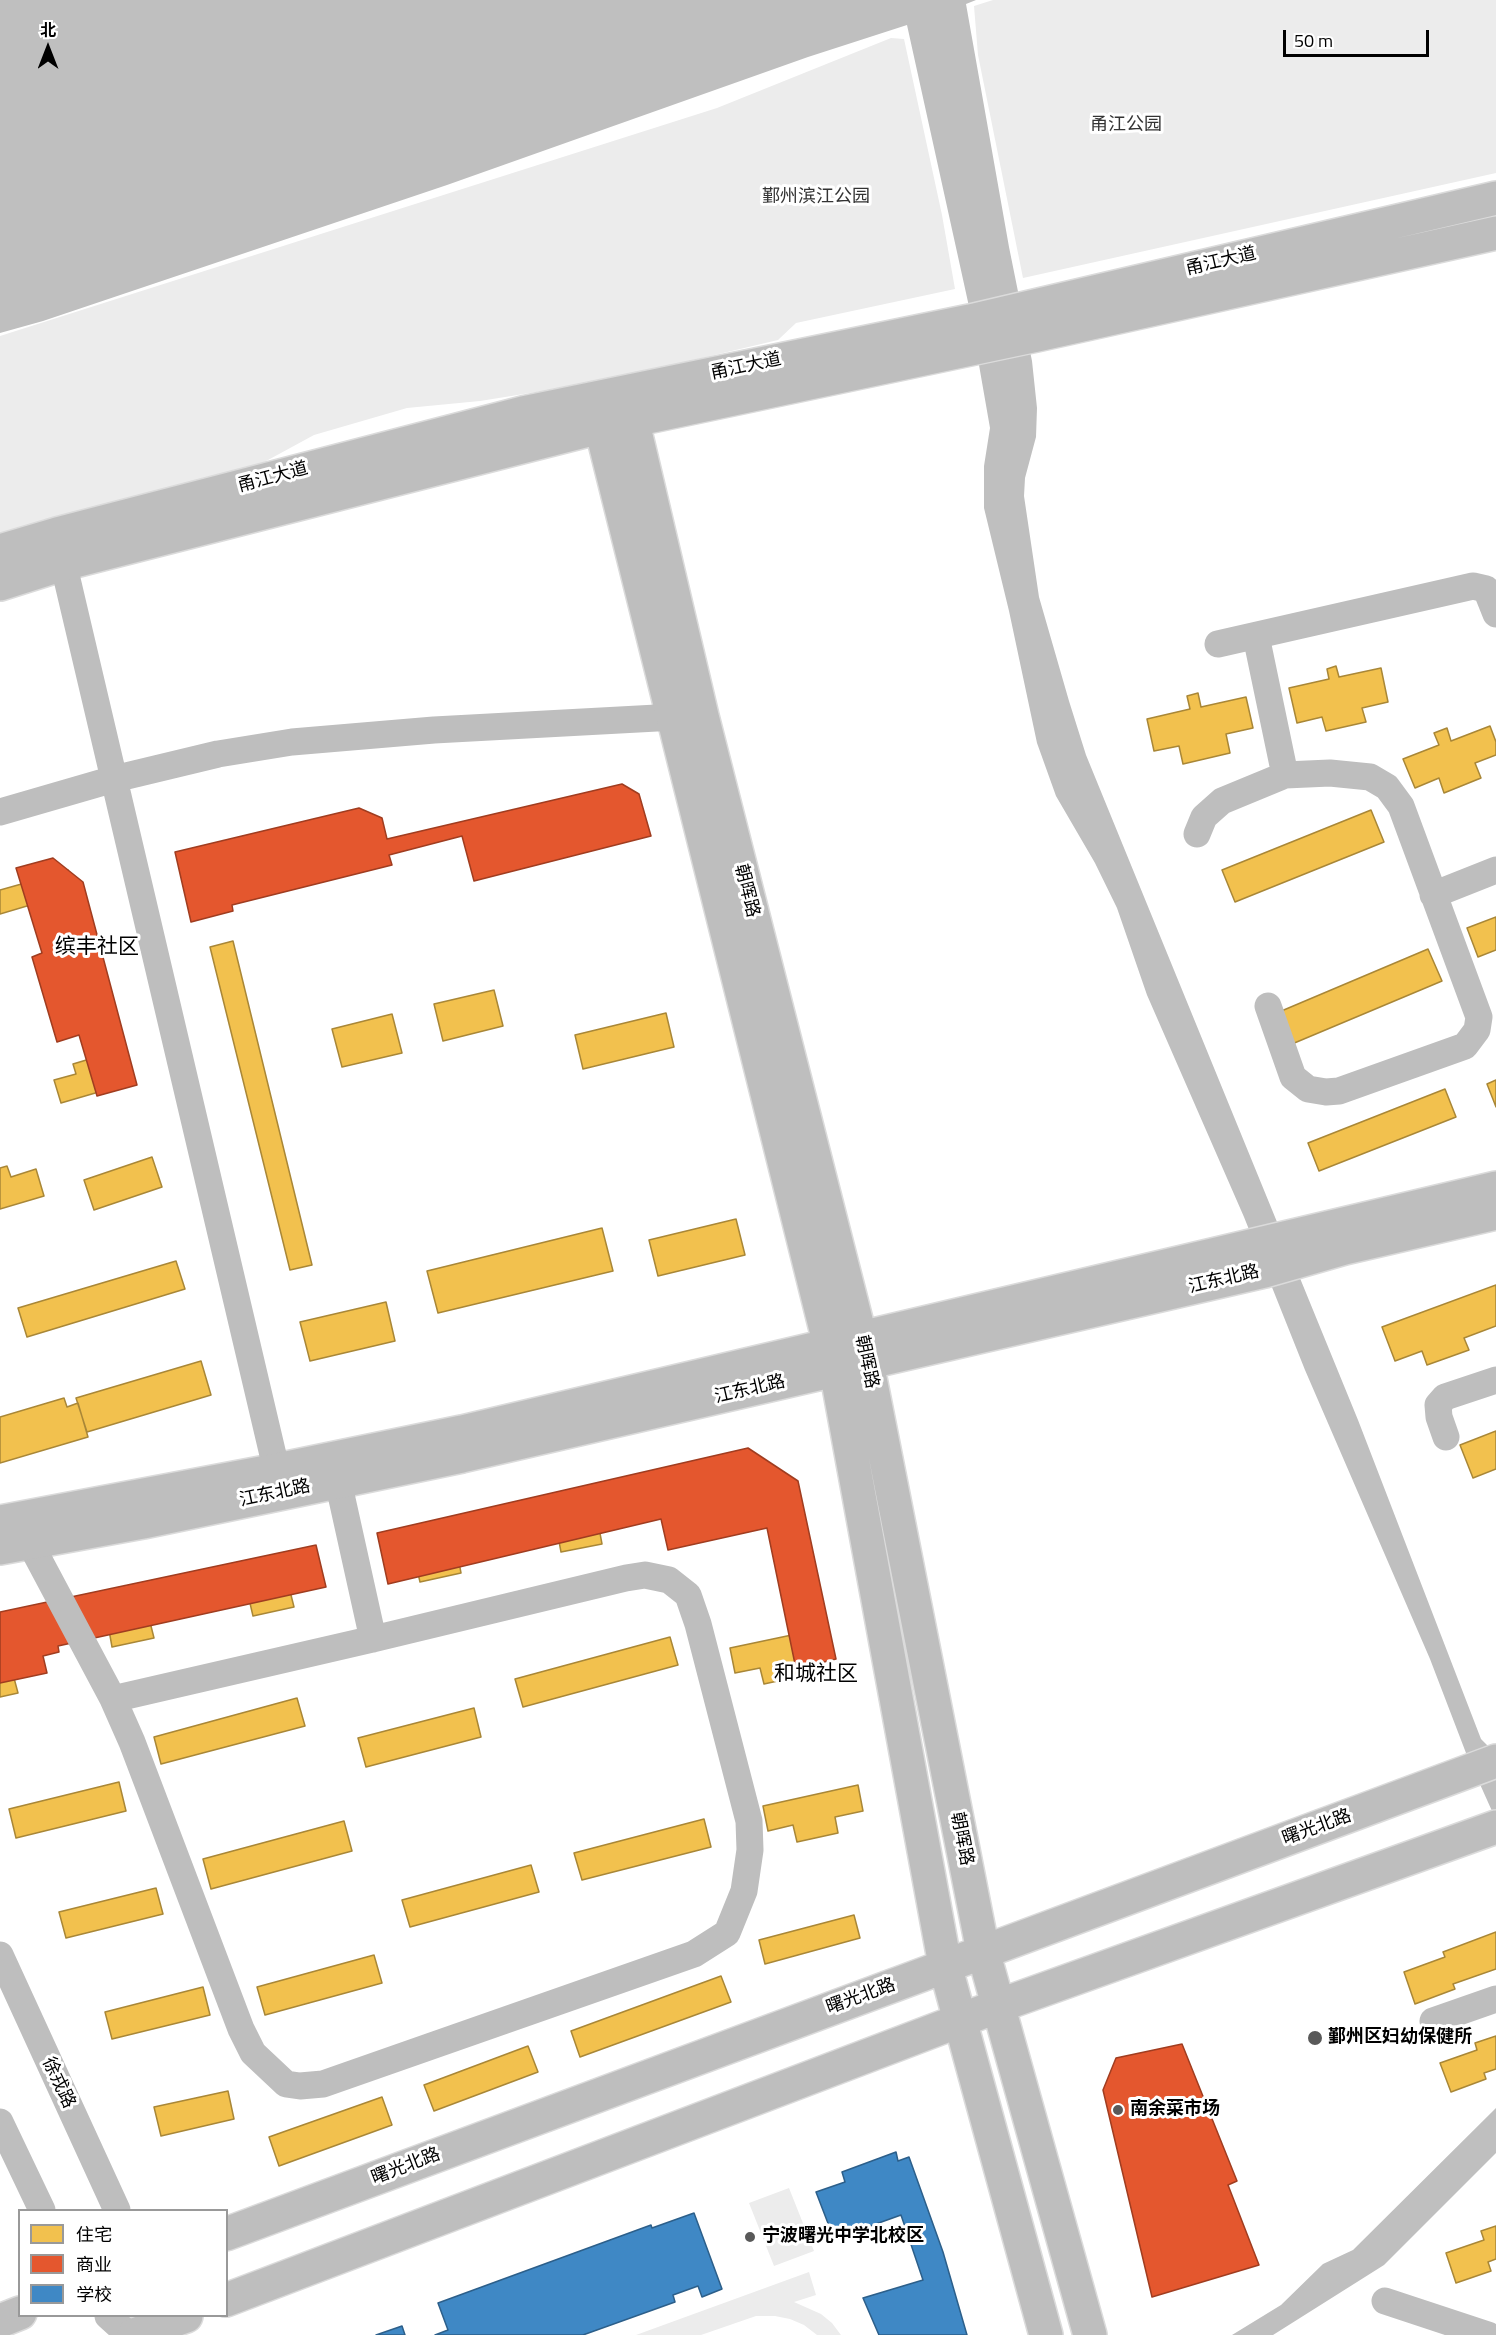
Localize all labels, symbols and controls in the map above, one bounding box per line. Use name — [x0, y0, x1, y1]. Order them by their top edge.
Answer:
north arrow — [18, 18, 78, 78]
text: 北 — [40, 18, 56, 42]
scale bar — [1286, 18, 1432, 56]
text: 50 m — [1294, 27, 1333, 54]
park label: 甬江公园 — [1090, 115, 1162, 137]
park label: 鄞州滨江公园 — [762, 187, 870, 209]
street label: 甬江大道 — [1183, 243, 1259, 281]
street label: 甬江大道 — [709, 349, 783, 385]
street label: 甬江大道 — [235, 458, 311, 498]
street label: 朝晖路 — [729, 862, 763, 920]
district label: 缤丰社区 — [55, 935, 139, 961]
street label: 江东北路 — [1186, 1261, 1262, 1299]
street label: 朝晖路 — [850, 1333, 882, 1391]
street label: 江东北路 — [712, 1371, 788, 1409]
street label: 江东北路 — [238, 1476, 312, 1512]
district label: 和城社区 — [774, 1662, 858, 1688]
street label: 曙光北路 — [1279, 1806, 1355, 1850]
street label: 朝晖路 — [945, 1810, 977, 1868]
street label: 曙光北路 — [823, 1975, 899, 2019]
place label: 鄞州区妇幼保健所 — [1328, 2027, 1472, 2049]
marker: 鄞州区妇幼保健所 — [1306, 2029, 1324, 2047]
street label: 徐戎路 — [37, 2054, 79, 2112]
place label: 南余菜市场 — [1130, 2099, 1220, 2121]
marker: 南余菜市场 — [1111, 2103, 1125, 2117]
street label: 曙光北路 — [369, 2144, 443, 2190]
legend — [18, 2209, 228, 2317]
text: 住宅 — [76, 2221, 112, 2248]
place label: 宁波曙光中学北校区 — [762, 2226, 924, 2248]
marker: 宁波曙光中学北校区 — [743, 2230, 757, 2244]
text: 商业 — [76, 2251, 112, 2278]
text: 学校 — [76, 2281, 112, 2308]

